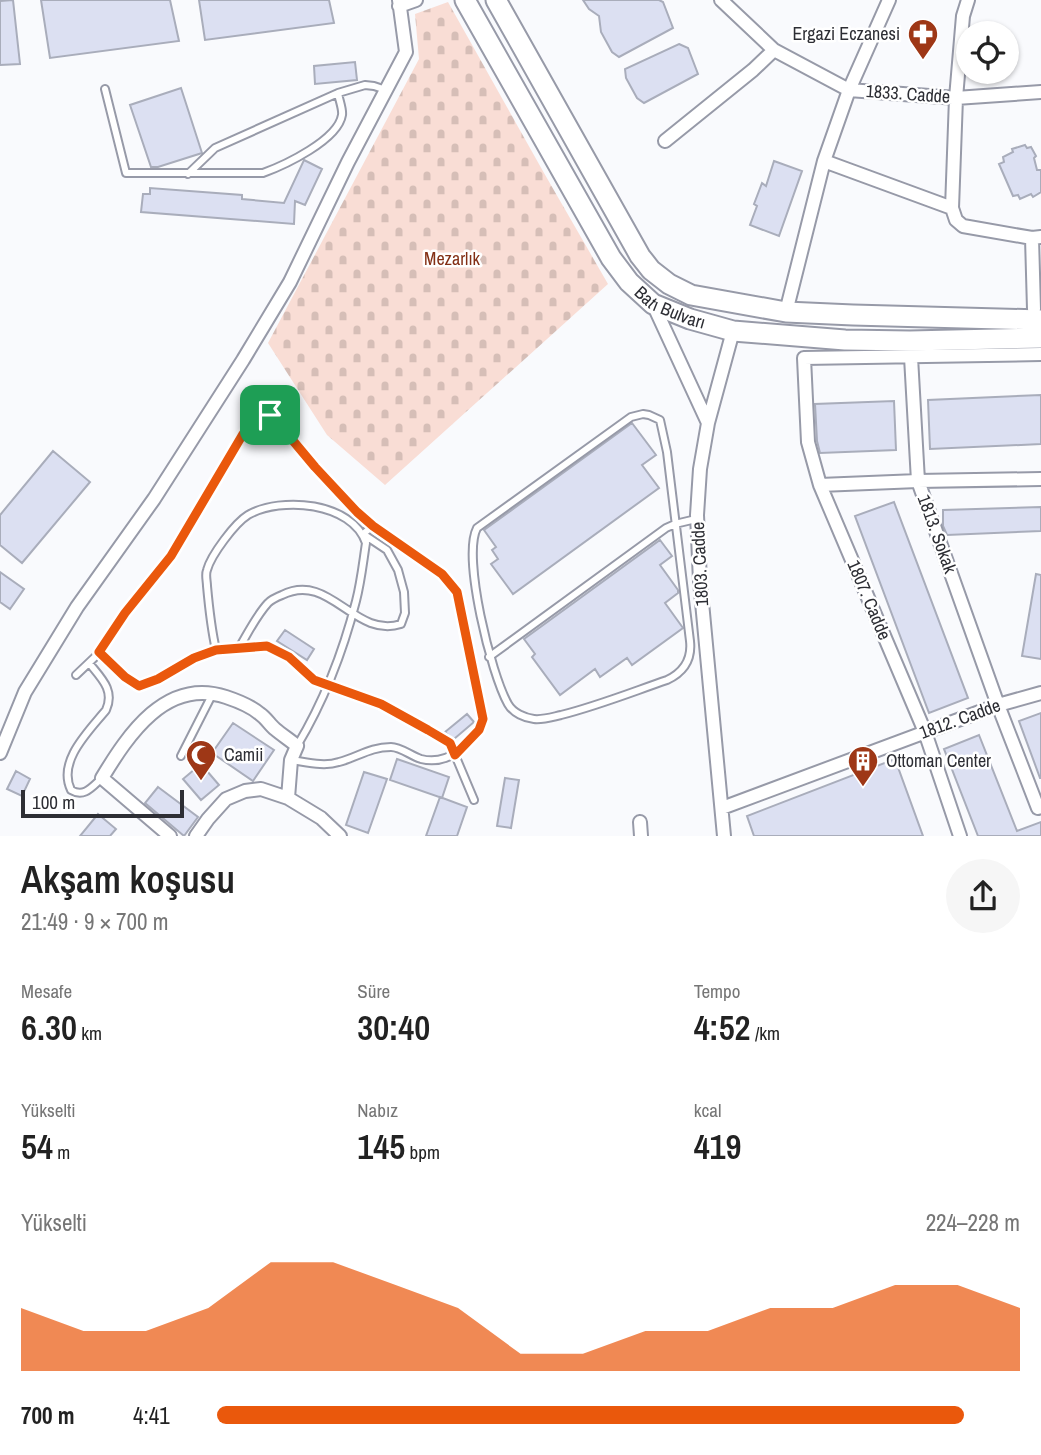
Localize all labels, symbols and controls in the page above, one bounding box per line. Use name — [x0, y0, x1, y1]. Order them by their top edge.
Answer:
pharmacy icon: Ergazi Eczanesi — [906, 17, 940, 61]
place label: Ergazi Eczanesi — [793, 21, 900, 46]
map controls — [956, 21, 1019, 84]
button: locate — [956, 21, 1019, 84]
street label: 1833. Cadde — [865, 78, 951, 109]
park label: Mezarlık — [424, 246, 481, 271]
street label: Batı Bulvarı — [629, 280, 708, 335]
pin — [240, 385, 300, 445]
icon: arrive — [251, 396, 289, 434]
street label: 1813. Sokak — [912, 491, 963, 577]
street label: 1803. Cadde — [685, 521, 714, 607]
street label: 1807. Cadde — [841, 556, 897, 644]
street label: 1812. Cadde — [916, 692, 1004, 745]
mosque icon: Camii — [184, 738, 218, 782]
place label: Camii — [224, 742, 263, 767]
building icon: Ottoman Center — [846, 744, 880, 788]
place label: Ottoman Center — [886, 748, 991, 773]
scale bar — [21, 786, 184, 818]
text: 100 m — [32, 789, 75, 815]
text: Akşam koşusu — [21, 854, 235, 905]
button: share — [946, 859, 1020, 933]
text: 21:49 · 9 × 700 m — [21, 906, 168, 937]
text: Mesafe — [21, 978, 72, 1004]
text: Süre — [357, 978, 390, 1004]
text: Tempo — [694, 978, 740, 1004]
text: 6.30 — [21, 1004, 77, 1051]
text: 30:40 — [357, 1004, 430, 1051]
text: 4:52 — [694, 1004, 751, 1051]
text: km — [77, 1020, 102, 1046]
text: /km — [751, 1020, 780, 1046]
text: Yükselti — [21, 1097, 76, 1123]
text: Nabız — [357, 1097, 398, 1123]
text: kcal — [694, 1097, 721, 1123]
text: 54 — [21, 1123, 53, 1170]
text: 145 — [357, 1123, 405, 1170]
text: 419 — [694, 1123, 742, 1170]
text: m — [53, 1139, 70, 1165]
text: bpm — [405, 1139, 440, 1165]
text: Yükselti — [21, 1207, 87, 1238]
text: 224–228 m — [926, 1207, 1020, 1238]
text: 700 m — [21, 1400, 74, 1431]
text: 4:41 — [133, 1400, 170, 1431]

